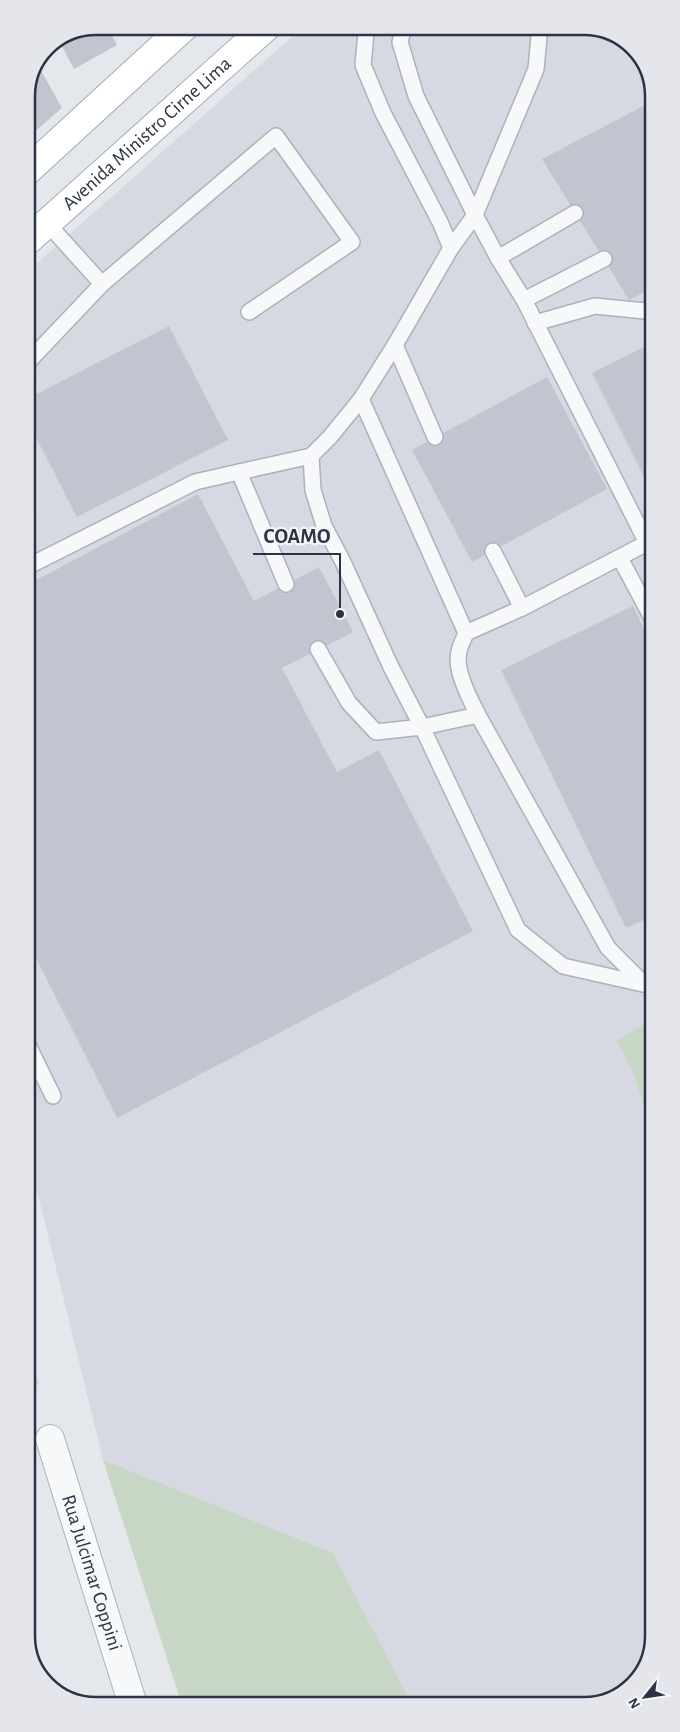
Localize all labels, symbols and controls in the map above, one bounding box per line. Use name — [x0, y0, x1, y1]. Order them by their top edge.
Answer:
street label: Avenida Ministro Cirne Lima — [59, 53, 235, 214]
callout: COAMO — [253, 518, 340, 554]
text: COAMO — [264, 526, 330, 547]
street label: Rua Julcimar Coppini — [58, 1492, 125, 1653]
north arrow — [620, 1672, 670, 1722]
text: N — [626, 1695, 643, 1711]

